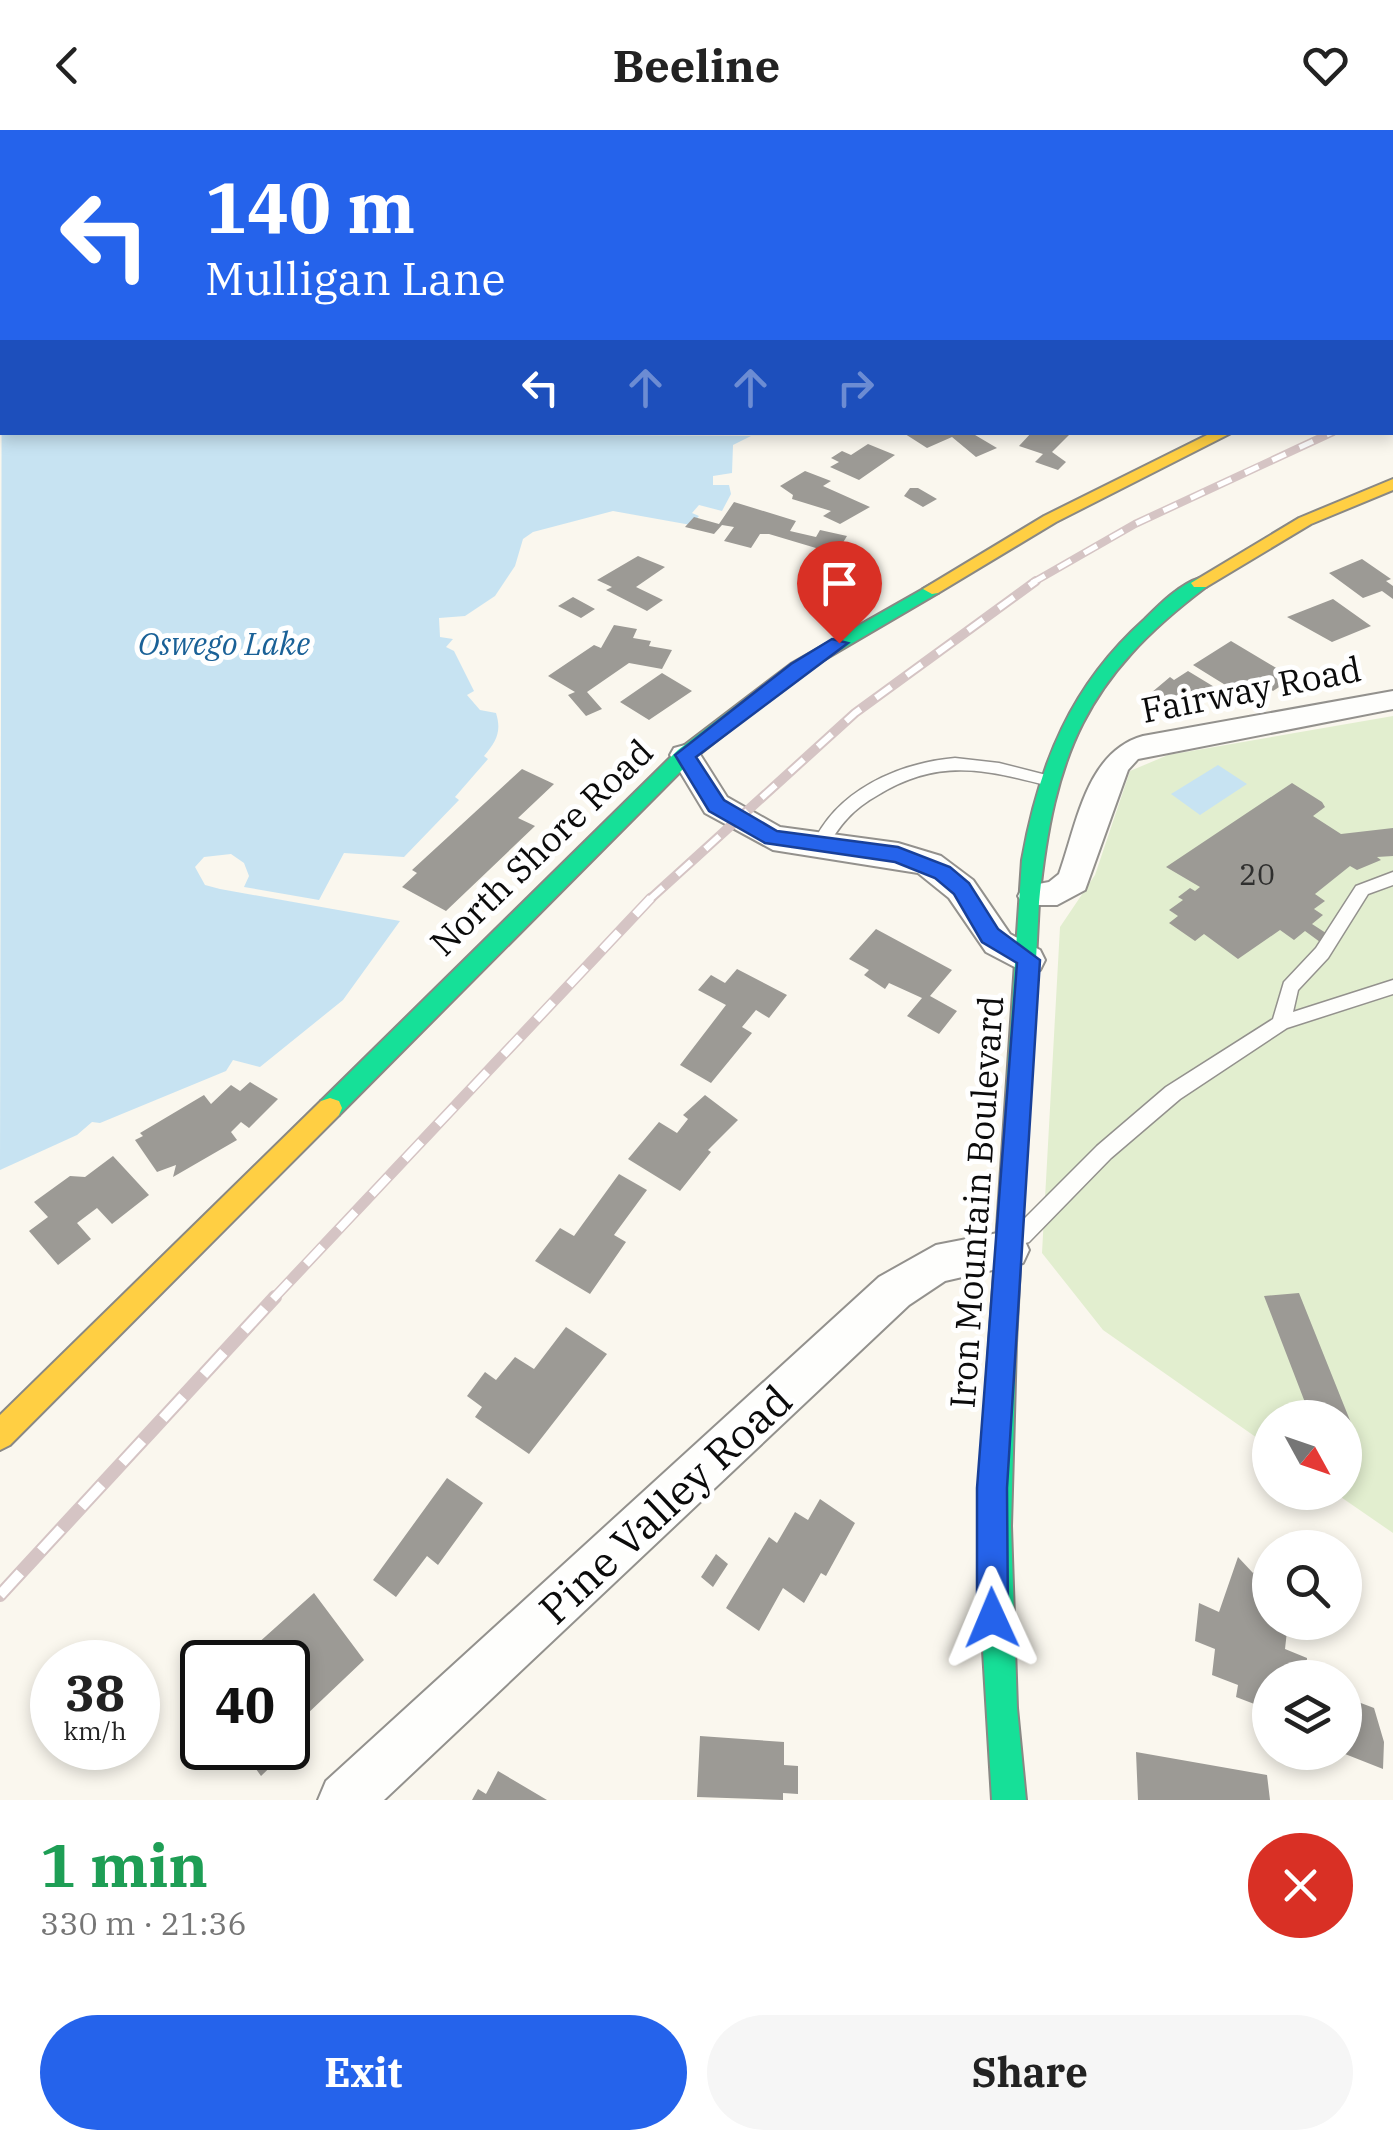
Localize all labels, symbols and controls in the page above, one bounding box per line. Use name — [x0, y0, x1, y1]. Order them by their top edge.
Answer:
text: Beeline — [613, 36, 780, 94]
icon: back — [40, 38, 95, 93]
icon: heart — [1298, 38, 1353, 93]
text: 140 m — [205, 161, 415, 252]
icon: left — [40, 170, 170, 300]
text: Mulligan Lane — [205, 249, 506, 307]
icon: left — [513, 360, 568, 415]
icon: ahead — [618, 360, 673, 415]
icon: ahead — [723, 360, 778, 415]
icon: right — [828, 360, 883, 415]
pin — [797, 541, 882, 644]
icon: arrive — [812, 556, 867, 611]
water label: Oswego Lake — [138, 622, 310, 664]
street label: Fairway Road — [1137, 645, 1365, 733]
street label: North Shore Road — [420, 729, 662, 965]
house number: 20 — [1239, 854, 1275, 893]
street label: Iron Mountain Boulevard — [939, 994, 1013, 1410]
street label: Pine Valley Road — [527, 1373, 803, 1635]
north arrow — [1252, 1400, 1362, 1510]
map controls — [1252, 1400, 1362, 1770]
button: search — [1252, 1530, 1362, 1640]
position arrow — [940, 1566, 1044, 1670]
speed limit sign: 40 — [180, 1640, 310, 1770]
text: 38 — [65, 1660, 125, 1725]
button: layers — [1252, 1660, 1362, 1770]
text: km/h — [63, 1714, 127, 1747]
text: 1 min — [40, 1825, 208, 1904]
button: close — [1248, 1833, 1353, 1938]
text: 330 m · 21:36 — [40, 1902, 247, 1944]
button: Exit — [40, 2015, 687, 2130]
button: Share — [707, 2015, 1353, 2130]

